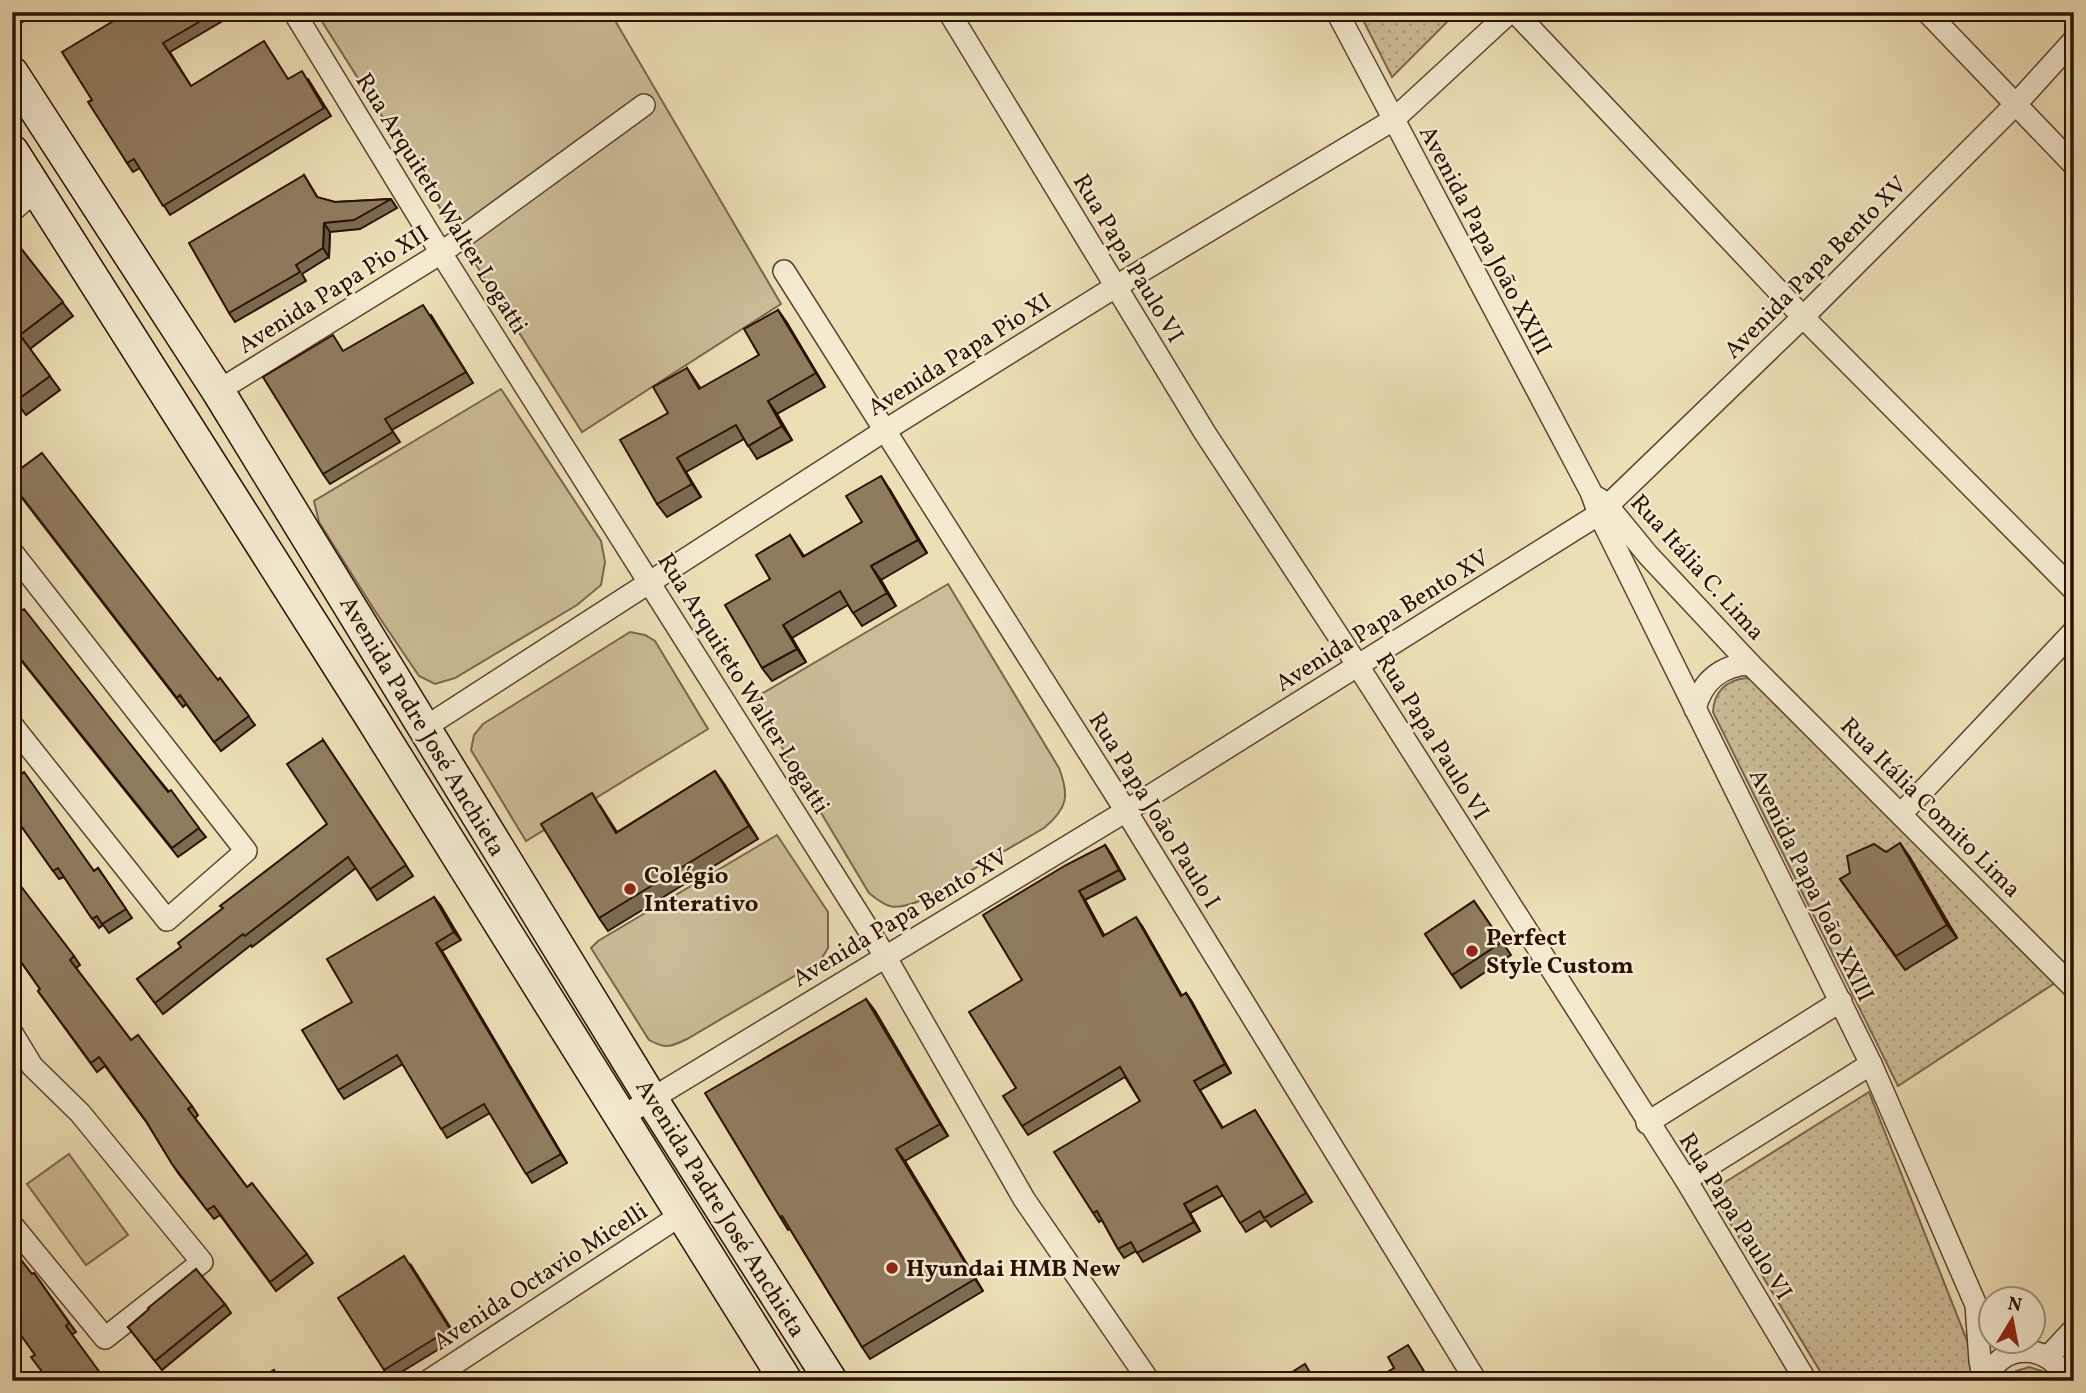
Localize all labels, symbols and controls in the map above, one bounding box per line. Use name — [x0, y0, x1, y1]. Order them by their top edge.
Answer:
street label: Rua Arquiteto Walter Logatti — [346, 67, 535, 341]
street label: Avenida Papa João XXIII — [1409, 120, 1559, 362]
street label: Rua Papa Paulo VI — [1063, 168, 1191, 350]
street label: Avenida Papa Bento XV — [1717, 169, 1916, 368]
street label: Avenida Papa Pio XII — [232, 218, 436, 363]
street label: Avenida Papa Pio XI — [862, 285, 1058, 426]
street label: Rua Itália C. Lima — [1621, 488, 1772, 649]
street label: Avenida Papa Bento XV — [1270, 542, 1497, 701]
street label: Rua Arquiteto Walter Logatti — [648, 547, 837, 821]
street label: Avenida Padre José Anchieta — [330, 590, 513, 864]
street label: Rua Papa Paulo VI — [1366, 647, 1496, 827]
street label: Rua Papa João Paulo I — [1079, 706, 1228, 916]
street label: Rua Itália Comito Lima — [1832, 710, 2028, 906]
street label: Avenida Papa João XXIII — [1739, 764, 1881, 1008]
street label: Avenida Papa Bento XV — [787, 841, 1015, 997]
place label: Colégio Interativo — [644, 860, 758, 922]
marker: Colégio Interativo — [622, 881, 638, 897]
place label: Perfect Style Custom — [1486, 922, 1634, 984]
marker: Perfect Style Custom — [1464, 943, 1480, 959]
street label: Avenida Padre José Anchieta — [626, 1073, 813, 1345]
street label: Rua Papa Paulo VI — [1669, 1127, 1799, 1307]
street label: Avenida Octavio Micelli — [427, 1195, 655, 1360]
place label: Hyundai HMB New — [906, 1253, 1120, 1287]
marker: Hyundai HMB New — [884, 1260, 900, 1276]
north arrow — [1978, 1284, 2048, 1354]
text: N — [2006, 1291, 2024, 1319]

